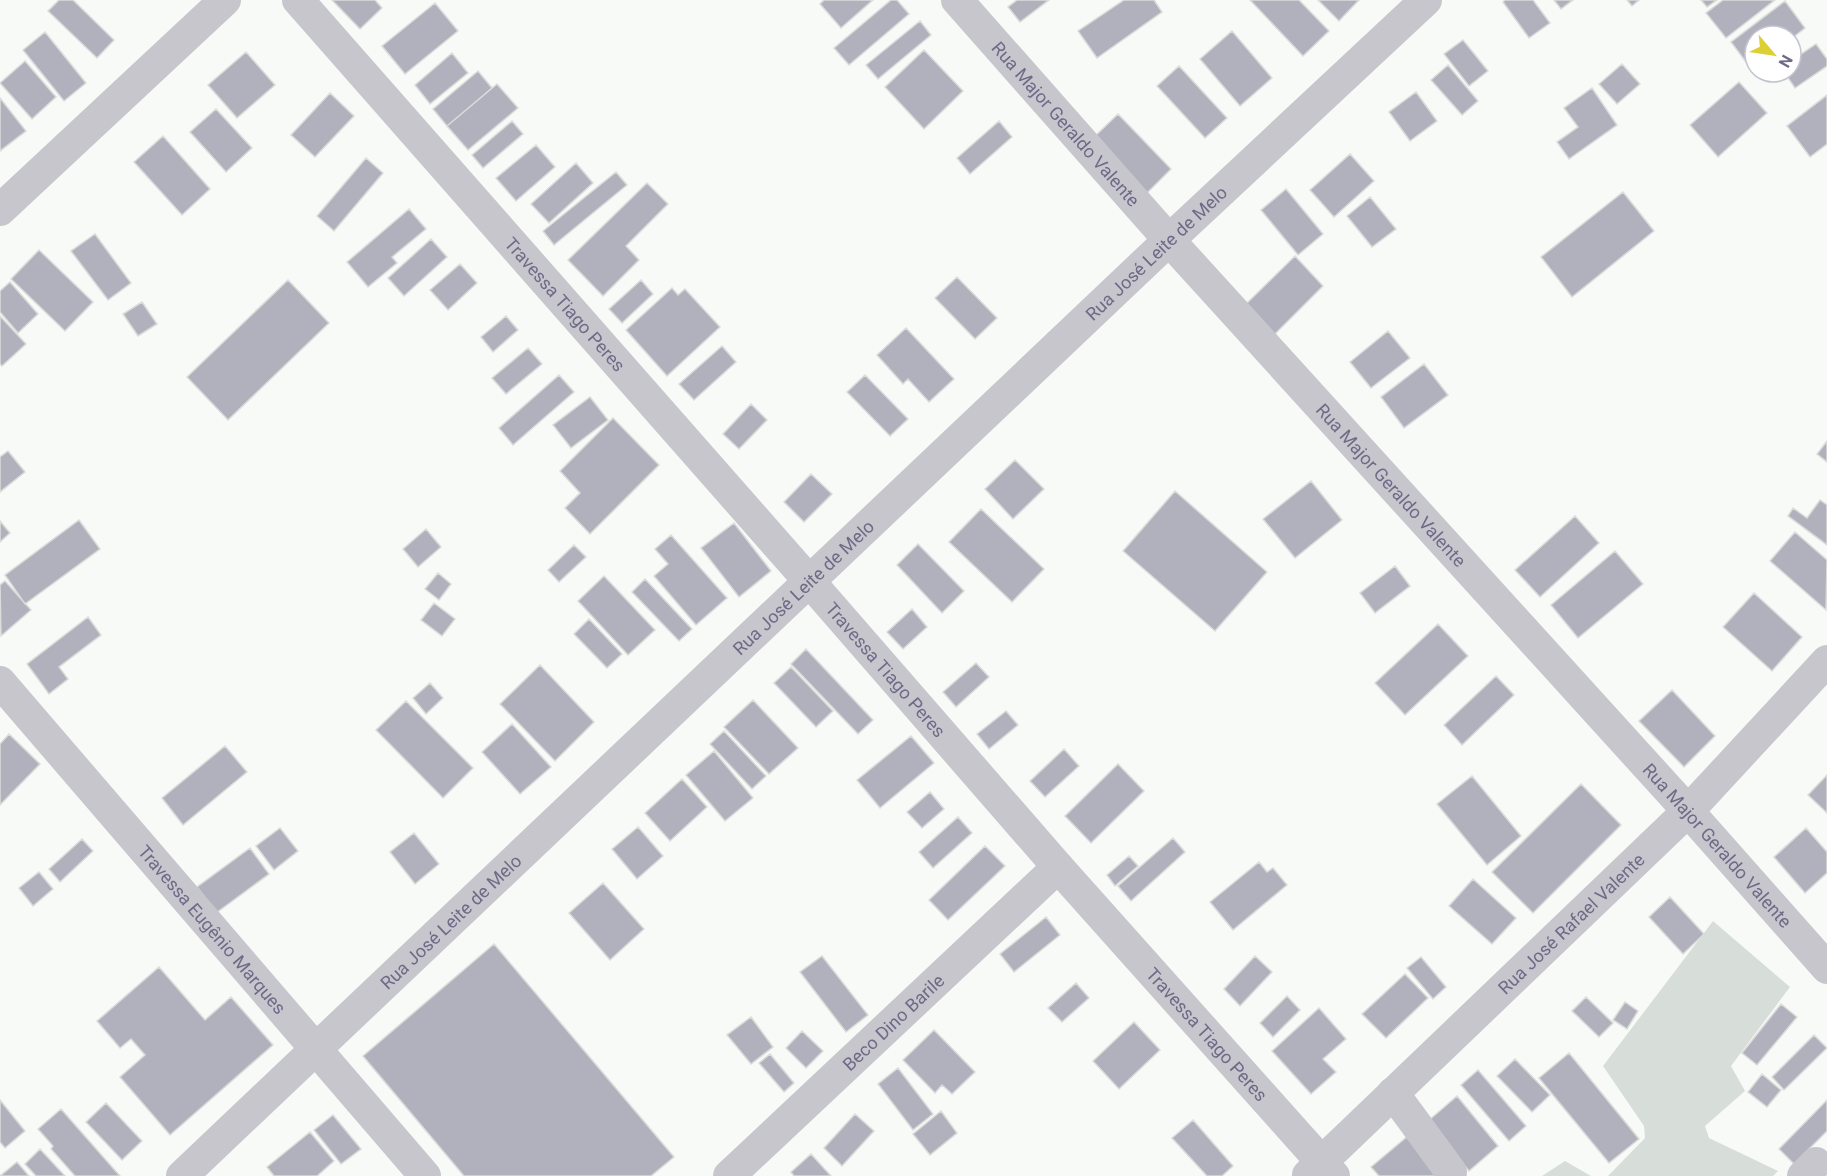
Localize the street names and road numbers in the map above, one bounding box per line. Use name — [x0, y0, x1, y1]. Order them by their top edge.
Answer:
street label: Rua Major Geraldo Valente — [988, 37, 1145, 210]
street label: Rua José Leite de Melo — [1081, 181, 1231, 324]
street label: Travessa Tiago Peres — [501, 233, 630, 375]
street label: Rua Major Geraldo Valente — [1312, 399, 1471, 571]
street label: Rua José Leite de Melo — [728, 515, 878, 659]
street label: Travessa Tiago Peres — [822, 598, 950, 741]
street label: Rua Major Geraldo Valente — [1639, 759, 1796, 931]
street label: Travessa Eugênio Marques — [134, 840, 291, 1018]
street label: Rua José Rafael Valente — [1493, 848, 1648, 998]
street label: Rua José Leite de Melo — [376, 850, 525, 993]
street label: Travessa Tiago Peres — [1142, 963, 1272, 1105]
street label: Beco Dino Barile — [838, 969, 948, 1075]

